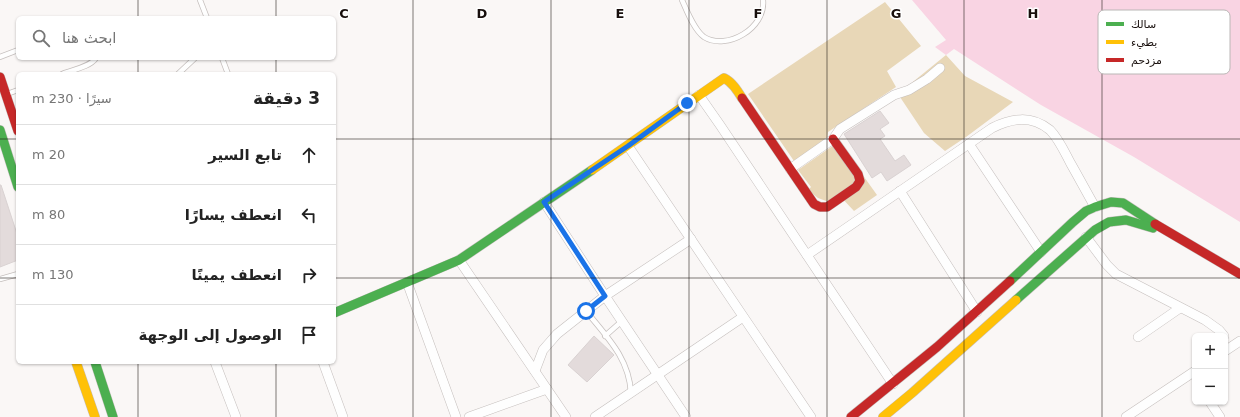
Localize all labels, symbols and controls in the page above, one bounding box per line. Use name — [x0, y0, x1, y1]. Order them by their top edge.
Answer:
text: C — [339, 6, 349, 21]
text: D — [477, 6, 488, 21]
text: E — [616, 6, 624, 21]
text: F — [754, 6, 762, 21]
text: G — [891, 6, 901, 21]
text: H — [1028, 6, 1038, 21]
legend — [1098, 10, 1230, 74]
search box — [16, 16, 336, 60]
text: سالك — [1131, 18, 1156, 31]
icon: search — [30, 27, 52, 49]
text: ابحث هنا — [62, 29, 117, 47]
text: بطيء — [1131, 36, 1157, 49]
text: مزدحم — [1131, 54, 1162, 67]
text: 3 دقيقة — [253, 88, 320, 108]
text: سيرًا · 230 m — [32, 91, 112, 106]
route end — [678, 94, 696, 112]
icon: ahead — [298, 144, 320, 166]
text: تابع السير — [208, 146, 282, 164]
text: 20 m — [32, 147, 65, 162]
icon: left — [298, 204, 320, 226]
text: انعطف يسارًا — [185, 206, 282, 224]
text: 80 m — [32, 207, 65, 222]
icon: right — [298, 264, 320, 286]
text: انعطف يمينًا — [191, 266, 282, 284]
text: 130 m — [32, 267, 74, 282]
route start — [577, 302, 595, 320]
icon: arrive — [298, 324, 320, 346]
text: الوصول إلى الوجهة — [139, 326, 282, 344]
map controls — [1192, 333, 1228, 405]
button: + — [1192, 333, 1228, 369]
button: − — [1192, 369, 1228, 405]

